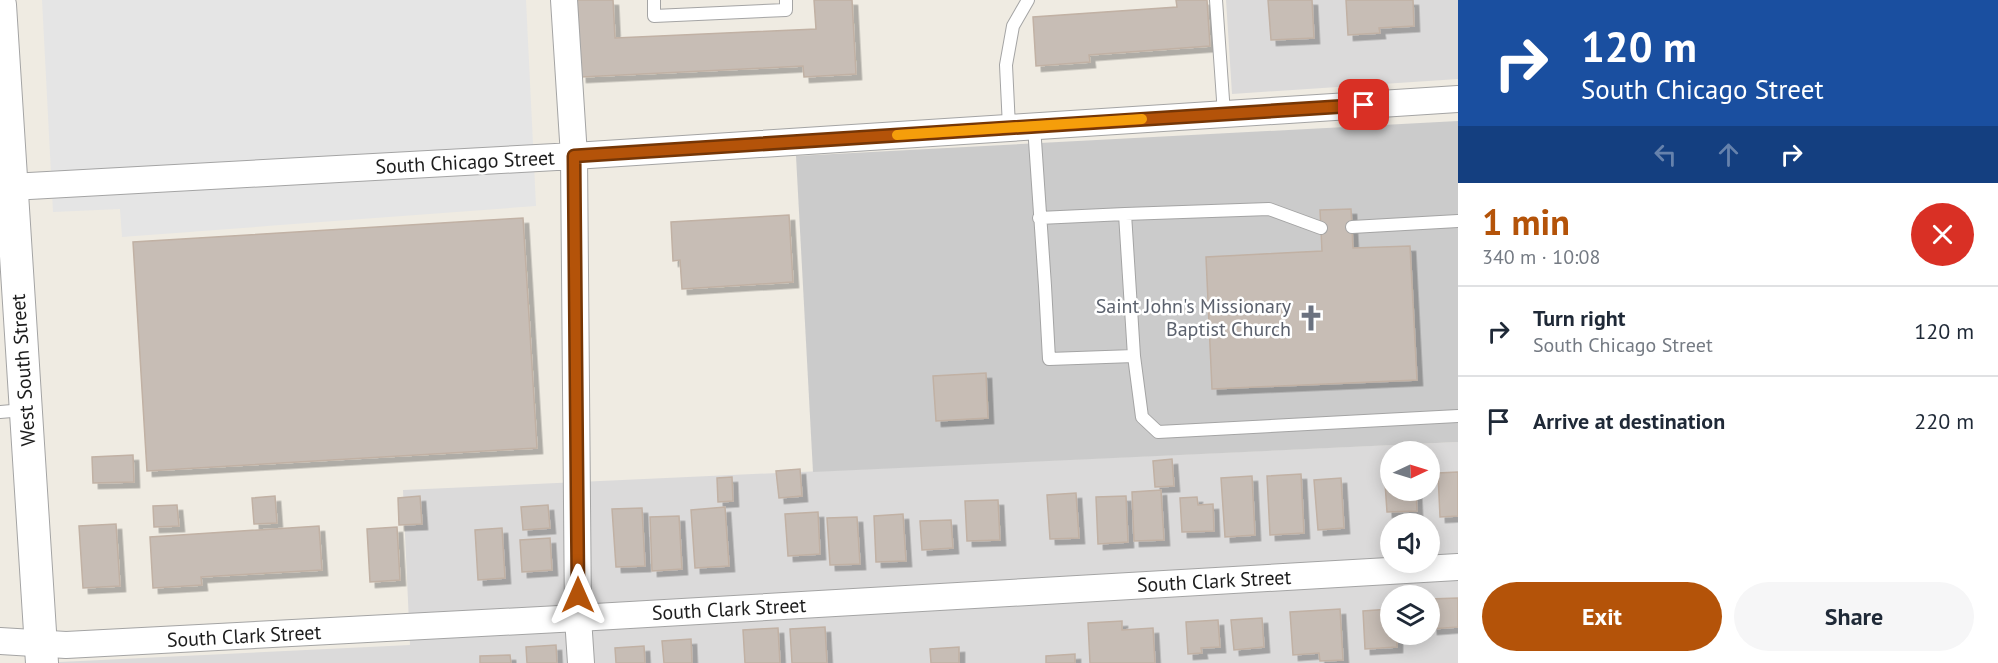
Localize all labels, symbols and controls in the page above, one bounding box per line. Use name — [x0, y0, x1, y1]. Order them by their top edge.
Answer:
text: 120 m — [1581, 19, 1697, 74]
icon: right — [1482, 24, 1560, 102]
text: South Chicago Street — [1581, 72, 1824, 106]
pin — [1338, 79, 1389, 130]
icon: arrive — [1347, 88, 1380, 121]
icon: left — [1649, 138, 1682, 171]
icon: ahead — [1712, 138, 1745, 171]
icon: right — [1775, 138, 1808, 171]
street label: South Chicago Street — [375, 144, 556, 180]
text: 1 min — [1482, 198, 1570, 245]
button: close — [1911, 203, 1974, 266]
text: 340 m · 10:08 — [1482, 244, 1600, 270]
street label: West South Street — [5, 293, 41, 447]
place label: Saint John's Missionary Baptist Church — [1096, 293, 1292, 342]
church icon: Saint John's Missionary Baptist Church — [1296, 303, 1326, 333]
text: Turn right — [1533, 304, 1625, 332]
icon: right — [1482, 315, 1515, 348]
text: 120 m — [1914, 317, 1974, 345]
text: South Chicago Street — [1533, 332, 1713, 358]
icon: arrive — [1482, 405, 1515, 438]
text: Arrive at destination — [1533, 407, 1725, 435]
text: 220 m — [1914, 407, 1974, 435]
north arrow — [1380, 441, 1440, 501]
map controls — [1380, 441, 1440, 645]
button: sound — [1380, 513, 1440, 573]
position arrow — [546, 563, 610, 627]
street label: South Clark Street — [1136, 564, 1292, 598]
button: Exit — [1482, 582, 1722, 651]
button: Share — [1734, 582, 1974, 651]
button: layers — [1380, 585, 1440, 645]
street label: South Clark Street — [651, 592, 807, 626]
street label: South Clark Street — [166, 619, 322, 653]

